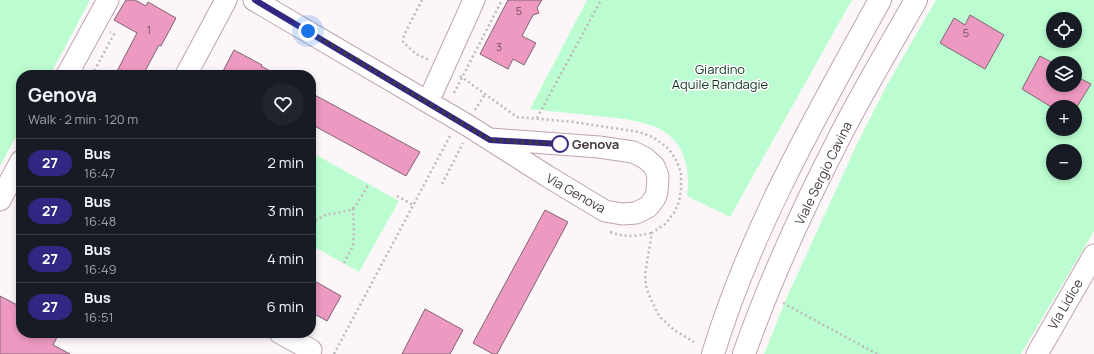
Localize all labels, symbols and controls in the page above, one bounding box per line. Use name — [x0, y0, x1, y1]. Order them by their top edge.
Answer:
house number: 5 — [516, 3, 522, 18]
map controls — [1046, 12, 1082, 180]
button: locate — [1046, 12, 1082, 48]
your location — [298, 21, 318, 41]
house number: 1 — [147, 22, 151, 37]
house number: 5 — [963, 25, 969, 40]
house number: 3 — [496, 39, 502, 54]
button: layers — [1046, 56, 1082, 92]
park label: Giardino Aquile Randagie — [672, 60, 769, 93]
text: Genova — [28, 82, 97, 108]
button: heart — [262, 83, 304, 125]
button: + — [1046, 100, 1082, 136]
text: Walk · 2 min · 120 m — [28, 110, 138, 128]
street label: Viale Sergio Cavina — [790, 118, 856, 228]
marker: Genova — [551, 135, 569, 153]
place label: Genova — [572, 135, 619, 153]
text: Bus — [84, 143, 111, 164]
button: − — [1046, 144, 1082, 180]
text: 2 min — [267, 152, 304, 173]
text: 27 — [42, 153, 58, 172]
text: 16:47 — [84, 164, 115, 182]
street label: Via Genova — [543, 169, 609, 217]
text: Bus — [84, 191, 111, 212]
text: 3 min — [268, 200, 304, 221]
text: 27 — [42, 201, 58, 220]
text: 16:48 — [84, 212, 116, 230]
text: Bus — [84, 239, 111, 260]
text: 4 min — [267, 248, 304, 269]
text: 27 — [42, 249, 58, 268]
text: 16:49 — [84, 260, 117, 278]
street label: Via Lidice — [1043, 275, 1087, 333]
text: Bus — [84, 287, 111, 308]
text: 6 min — [267, 296, 304, 317]
text: 27 — [42, 297, 58, 316]
text: 16:51 — [84, 308, 114, 326]

